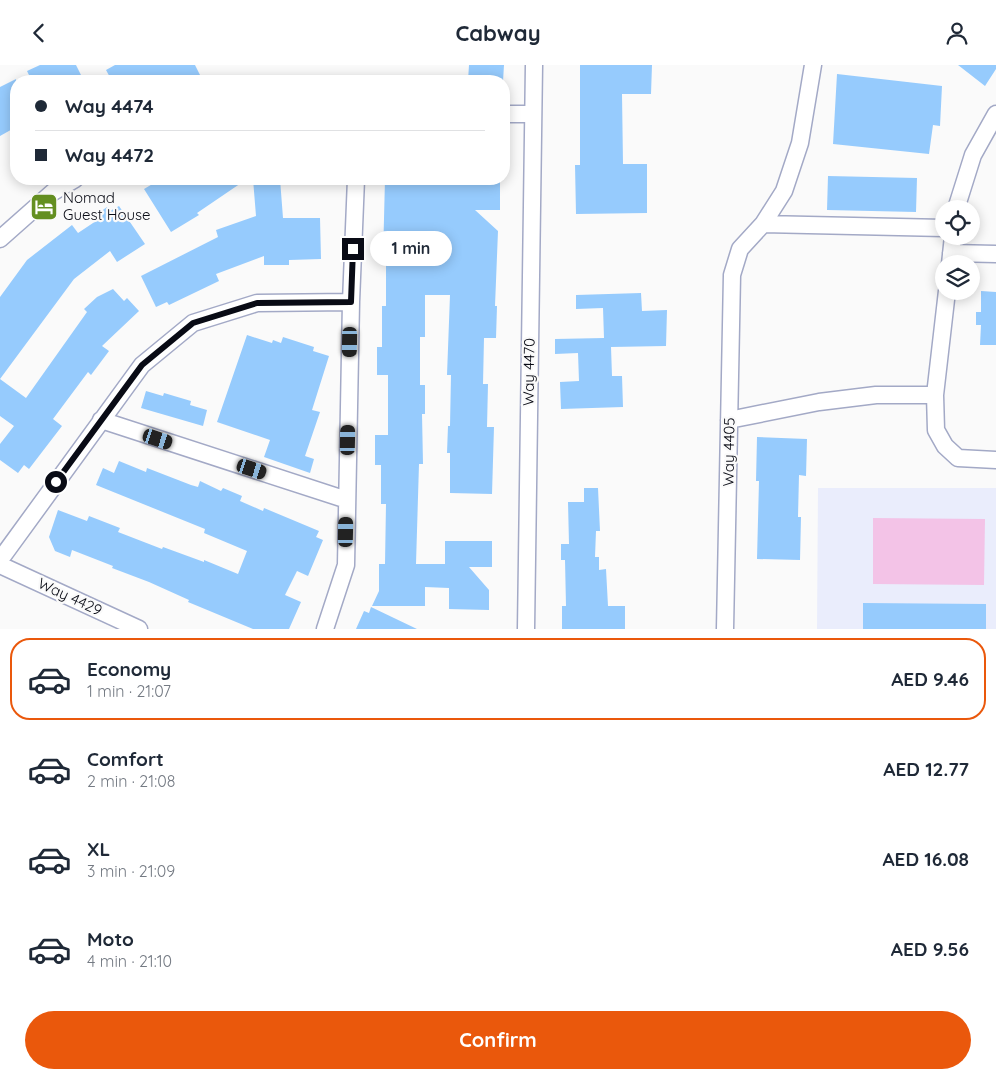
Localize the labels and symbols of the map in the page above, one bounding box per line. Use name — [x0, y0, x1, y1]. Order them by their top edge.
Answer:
place label: Nomad Guest House — [63, 188, 151, 224]
hotel icon: Nomad Guest House — [29, 192, 59, 222]
callout: 1 min — [370, 231, 453, 267]
route end — [342, 238, 364, 260]
car — [342, 327, 357, 357]
street label: Way 4470 — [518, 338, 539, 406]
street label: Way 4405 — [718, 417, 739, 487]
car — [340, 425, 355, 455]
car — [141, 427, 174, 451]
car — [235, 457, 268, 481]
route start — [45, 471, 67, 493]
car — [338, 517, 353, 547]
street label: Way 4429 — [35, 573, 105, 620]

